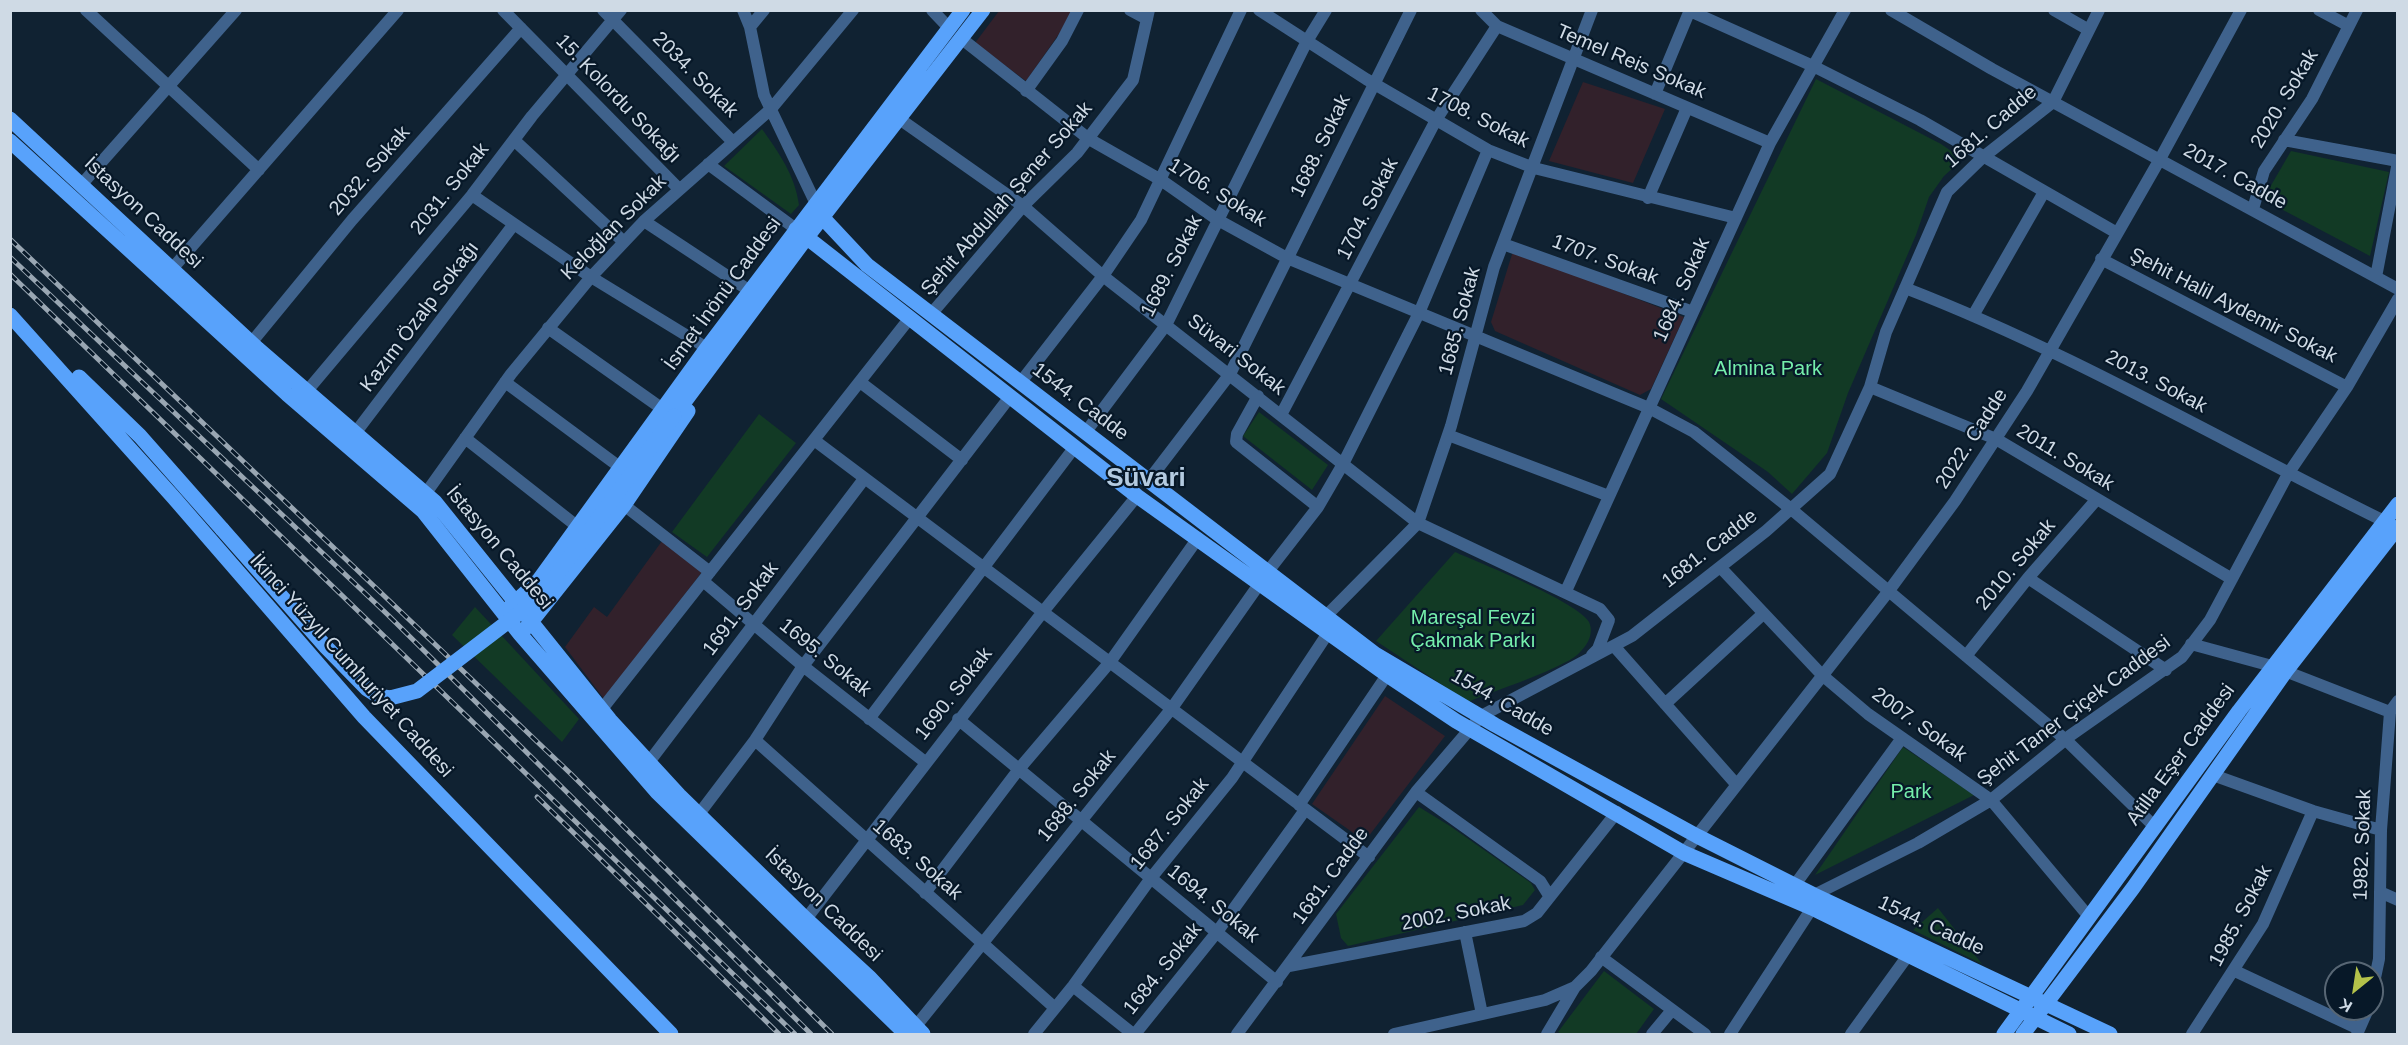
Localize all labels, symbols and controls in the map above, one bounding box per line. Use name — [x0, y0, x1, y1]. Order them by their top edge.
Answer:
street label: Temel Reis Sokak — [1553, 20, 1709, 104]
street label: 2034. Sokak — [647, 27, 743, 123]
street label: 15. Kolordu Sokağı — [550, 29, 686, 169]
street label: 2020. Sokak — [2246, 45, 2324, 153]
street label: 1681. Cadde — [1940, 80, 2042, 174]
street label: 1708. Sokak — [1423, 82, 1533, 154]
street label: 1688. Sokak — [1286, 91, 1356, 201]
street label: Şehit Abdullah Şener Sokak — [916, 97, 1098, 301]
street label: 2032. Sokak — [324, 121, 416, 221]
street label: 2031. Sokak — [406, 138, 494, 240]
street label: 2017. Cadde — [2179, 139, 2291, 215]
street label: İstasyon Caddesi — [79, 152, 207, 274]
street label: 1706. Sokak — [1163, 153, 1271, 233]
street label: 1704. Sokak — [1332, 154, 1404, 264]
street label: Keloğlan Sokak — [556, 170, 672, 286]
street label: 1689. Sokak — [1136, 211, 1208, 321]
street label: İsmet İnönü Caddesi — [659, 213, 787, 375]
street label: 1707. Sokak — [1549, 230, 1661, 290]
street label: 1684. Sokak — [1648, 234, 1716, 346]
street label: Kazım Özalp Sokağı — [356, 237, 484, 397]
street label: Şehit Halil Aydemir Sokak — [2125, 243, 2341, 369]
street label: 1685. Sokak — [1434, 264, 1486, 378]
street label: Süvari Sokak — [1182, 309, 1290, 401]
street label: 2013. Sokak — [2101, 345, 2211, 419]
park label: Almina Park — [1714, 357, 1822, 381]
street label: 1544. Cadde — [1027, 358, 1133, 446]
street label: 2022. Cadde — [1931, 384, 2013, 494]
street label: 2011. Sokak — [2012, 419, 2118, 497]
district label: Süvari — [1106, 463, 1186, 495]
street label: İstasyon Caddesi — [440, 482, 558, 614]
street label: 1681. Cadde — [1657, 504, 1763, 594]
street label: 2010. Sokak — [1971, 515, 2061, 615]
street label: İkinci Yüzyıl Cumhuriyet Caddesi — [244, 549, 458, 783]
street label: 1691. Sokak — [698, 557, 784, 661]
park label: Mareşal Fevzi Çakmak Parkı — [1410, 606, 1536, 653]
street label: 1695. Sokak — [774, 614, 876, 702]
street label: Şehit Taner Çiçek Caddesi — [1973, 631, 2175, 791]
street label: 1690. Sokak — [910, 643, 998, 745]
street label: 1544. Cadde — [1446, 664, 1558, 742]
street label: Atilla Eşer Caddesi — [2122, 680, 2240, 830]
street label: 2007. Sokak — [1867, 683, 1971, 767]
street label: 1688. Sokak — [1033, 745, 1121, 847]
street label: 1687. Sokak — [1126, 773, 1214, 875]
park label: Park — [1890, 780, 1932, 804]
street label: 1982. Sokak — [2349, 789, 2377, 901]
street label: 1683. Sokak — [867, 814, 967, 906]
street label: 1681. Cadde — [1288, 823, 1374, 929]
street label: İstasyon Caddesi — [759, 843, 887, 967]
street label: 1694. Sokak — [1162, 860, 1264, 948]
street label: 1985. Sokak — [2204, 861, 2278, 971]
street label: 1544. Cadde — [1874, 891, 1988, 961]
street label: 2002. Sokak — [1399, 892, 1513, 936]
street label: 1684. Sokak — [1119, 918, 1207, 1020]
north arrow — [2324, 961, 2384, 1021]
text: K — [2336, 995, 2355, 1016]

